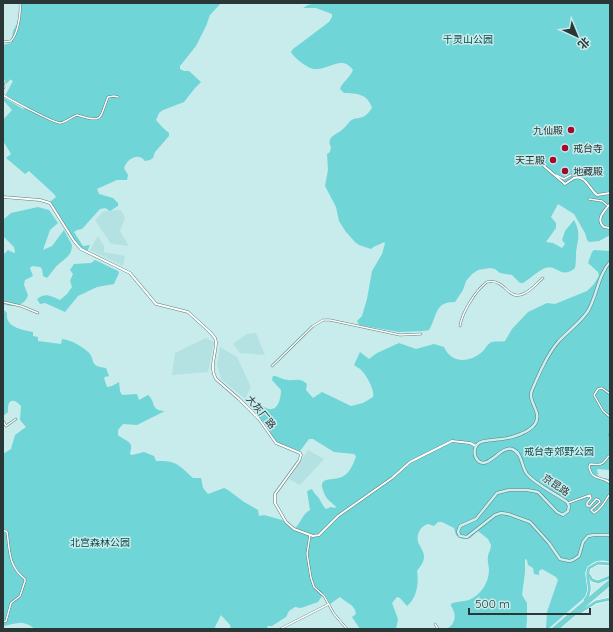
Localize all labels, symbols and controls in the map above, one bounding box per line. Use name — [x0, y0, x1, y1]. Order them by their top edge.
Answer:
north arrow — [557, 16, 597, 56]
park label: 千灵山公园 — [443, 33, 493, 46]
text: 北 — [575, 34, 593, 52]
place label: 九仙殿 — [533, 124, 563, 137]
marker: 九仙殿 — [566, 125, 576, 135]
place label: 戒台寺 — [573, 142, 603, 155]
marker: 戒台寺 — [560, 143, 570, 153]
place label: 天王殿 — [515, 154, 545, 167]
marker: 天王殿 — [548, 155, 558, 165]
place label: 地藏殿 — [573, 165, 603, 178]
marker: 地藏殿 — [560, 166, 570, 176]
street label: 大灰厂路 — [243, 393, 279, 431]
park label: 戒台寺郊野公园 — [524, 445, 594, 458]
street label: 京昆路 — [540, 471, 572, 499]
park label: 北宫森林公园 — [70, 536, 130, 549]
scale bar — [469, 590, 590, 616]
text: 500 m — [475, 596, 510, 611]

